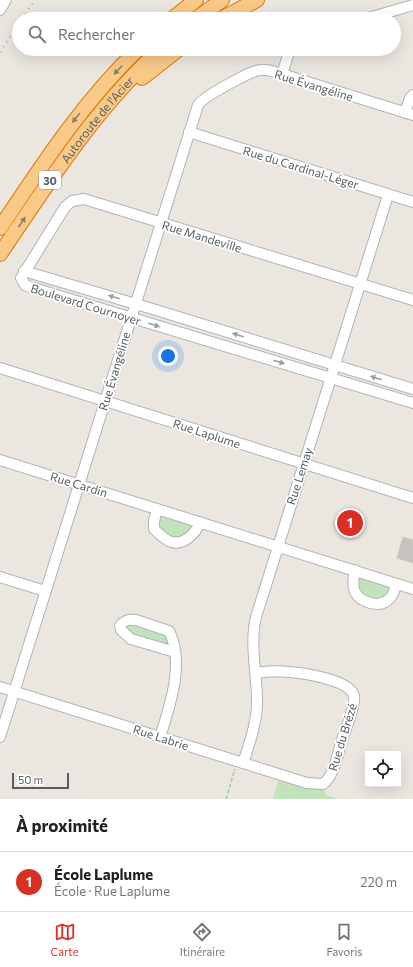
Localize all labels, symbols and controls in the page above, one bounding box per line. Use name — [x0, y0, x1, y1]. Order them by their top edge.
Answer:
search box — [12, 12, 401, 56]
icon: search — [26, 23, 48, 45]
text: Rechercher — [58, 25, 135, 43]
one-way arrow — [113, 65, 122, 75]
street label: Rue Évangéline — [273, 66, 355, 104]
street label: Autoroute de l'Acier — [58, 73, 136, 165]
one-way arrow — [72, 112, 80, 123]
street label: Rue du Cardinal-Léger — [241, 143, 361, 191]
road number: 30 — [39, 171, 61, 189]
one-way arrow — [18, 217, 26, 227]
street label: Rue Mandeville — [160, 217, 244, 255]
street label: Boulevard Cournoyer — [29, 281, 143, 328]
one-way arrow — [108, 294, 120, 300]
one-way arrow — [148, 322, 160, 328]
street label: Rue Évangéline — [95, 330, 133, 412]
one-way arrow — [232, 332, 244, 338]
your location — [158, 346, 178, 366]
one-way arrow — [273, 359, 285, 365]
one-way arrow — [369, 374, 381, 380]
street label: Rue Laplume — [171, 416, 243, 450]
street label: Rue Lemay — [283, 446, 315, 506]
street label: Rue Cardin — [49, 469, 109, 499]
pin: 1 — [337, 508, 363, 538]
street label: Rue du Brézé — [325, 701, 359, 773]
street label: Rue Labrie — [131, 721, 191, 753]
map controls — [365, 751, 401, 787]
button: locate — [365, 751, 401, 787]
scale bar — [12, 771, 69, 790]
text: 50 m — [18, 773, 43, 786]
text: À proximité — [16, 815, 108, 836]
text: École Laplume — [54, 865, 153, 883]
text: 1 — [26, 874, 32, 890]
text: 220 m — [360, 874, 397, 890]
text: École · Rue Laplume — [54, 883, 170, 899]
tab: Carte — [51, 921, 79, 958]
tab: Itinéraire — [180, 921, 225, 958]
tab: Favoris — [326, 921, 362, 958]

